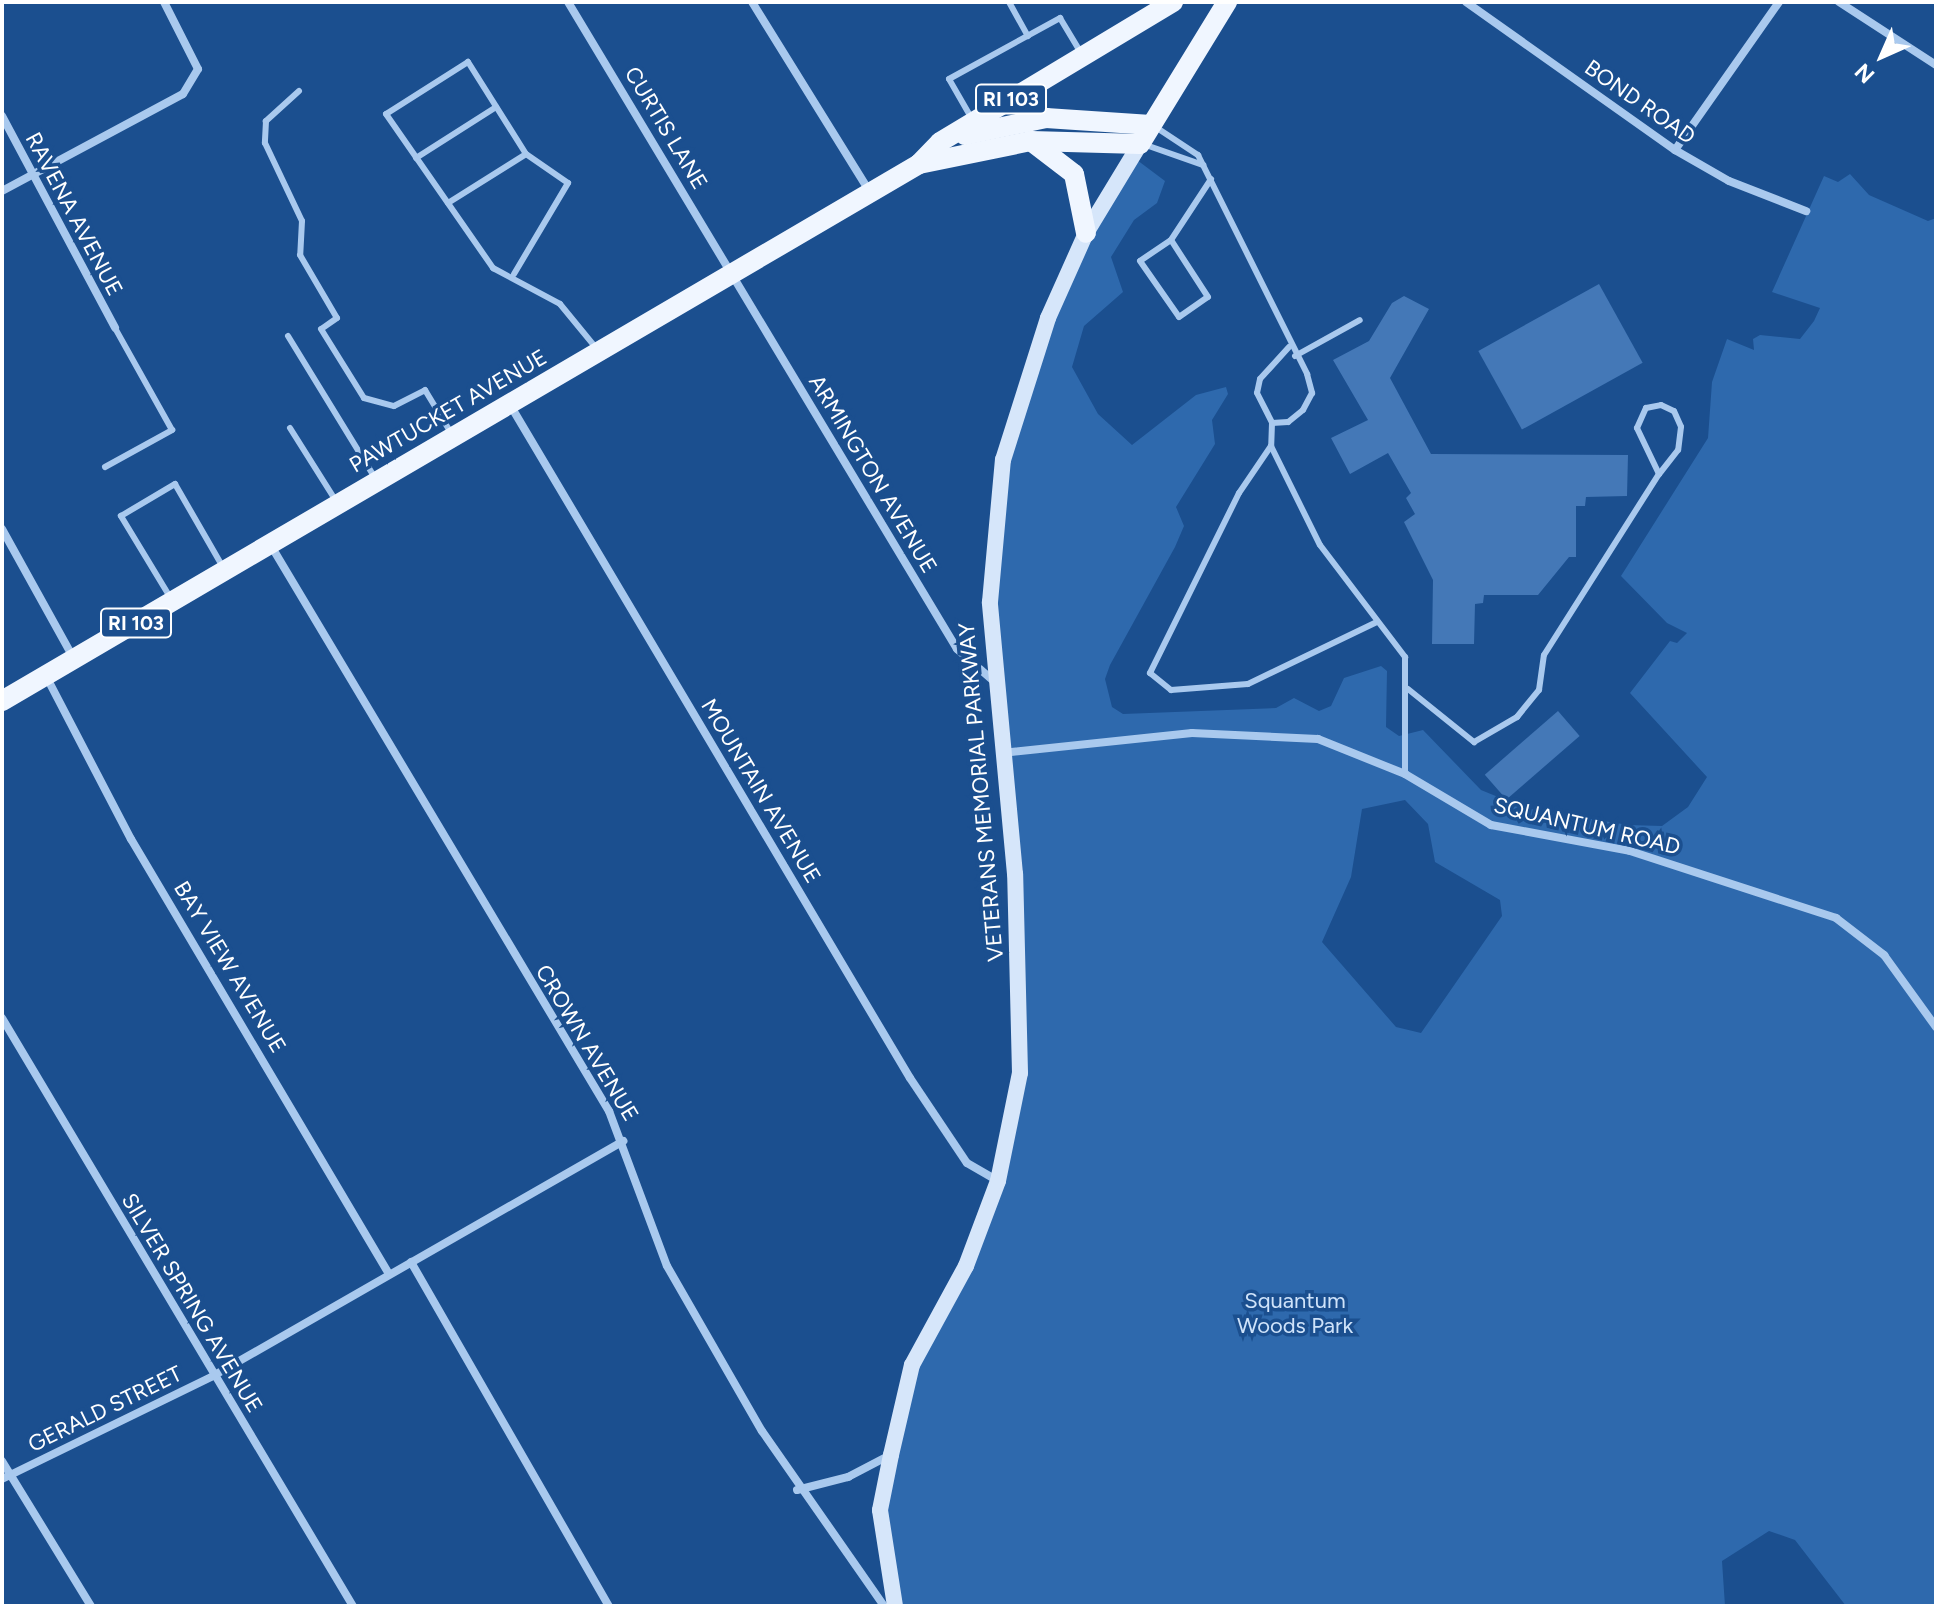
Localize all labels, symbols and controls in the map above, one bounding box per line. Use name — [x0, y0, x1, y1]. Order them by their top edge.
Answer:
north arrow — [1842, 16, 1922, 96]
street label: BOND ROAD — [1580, 54, 1700, 150]
text: N — [1849, 58, 1880, 89]
street label: CURTIS LANE — [619, 62, 713, 194]
road number: RI 103 — [975, 83, 1047, 115]
street label: RAVENA AVENUE — [20, 128, 128, 300]
street label: PAWTUCKET AVENUE — [345, 344, 551, 478]
street label: ARMINGTON AVENUE — [803, 370, 943, 578]
road number: RI 103 — [100, 607, 172, 639]
street label: VETERANS MEMORIAL PARKWAY — [953, 621, 1009, 963]
street label: MOUNTAIN AVENUE — [696, 694, 826, 888]
street label: SQUANTUM ROAD — [1491, 792, 1683, 860]
street label: BAY VIEW AVENUE — [168, 876, 292, 1058]
street label: CROWN AVENUE — [530, 960, 644, 1126]
street label: SILVER SPRING AVENUE — [116, 1188, 268, 1418]
park label: Squantum Woods Park — [1237, 1287, 1353, 1338]
street label: GERALD STREET — [24, 1360, 186, 1458]

